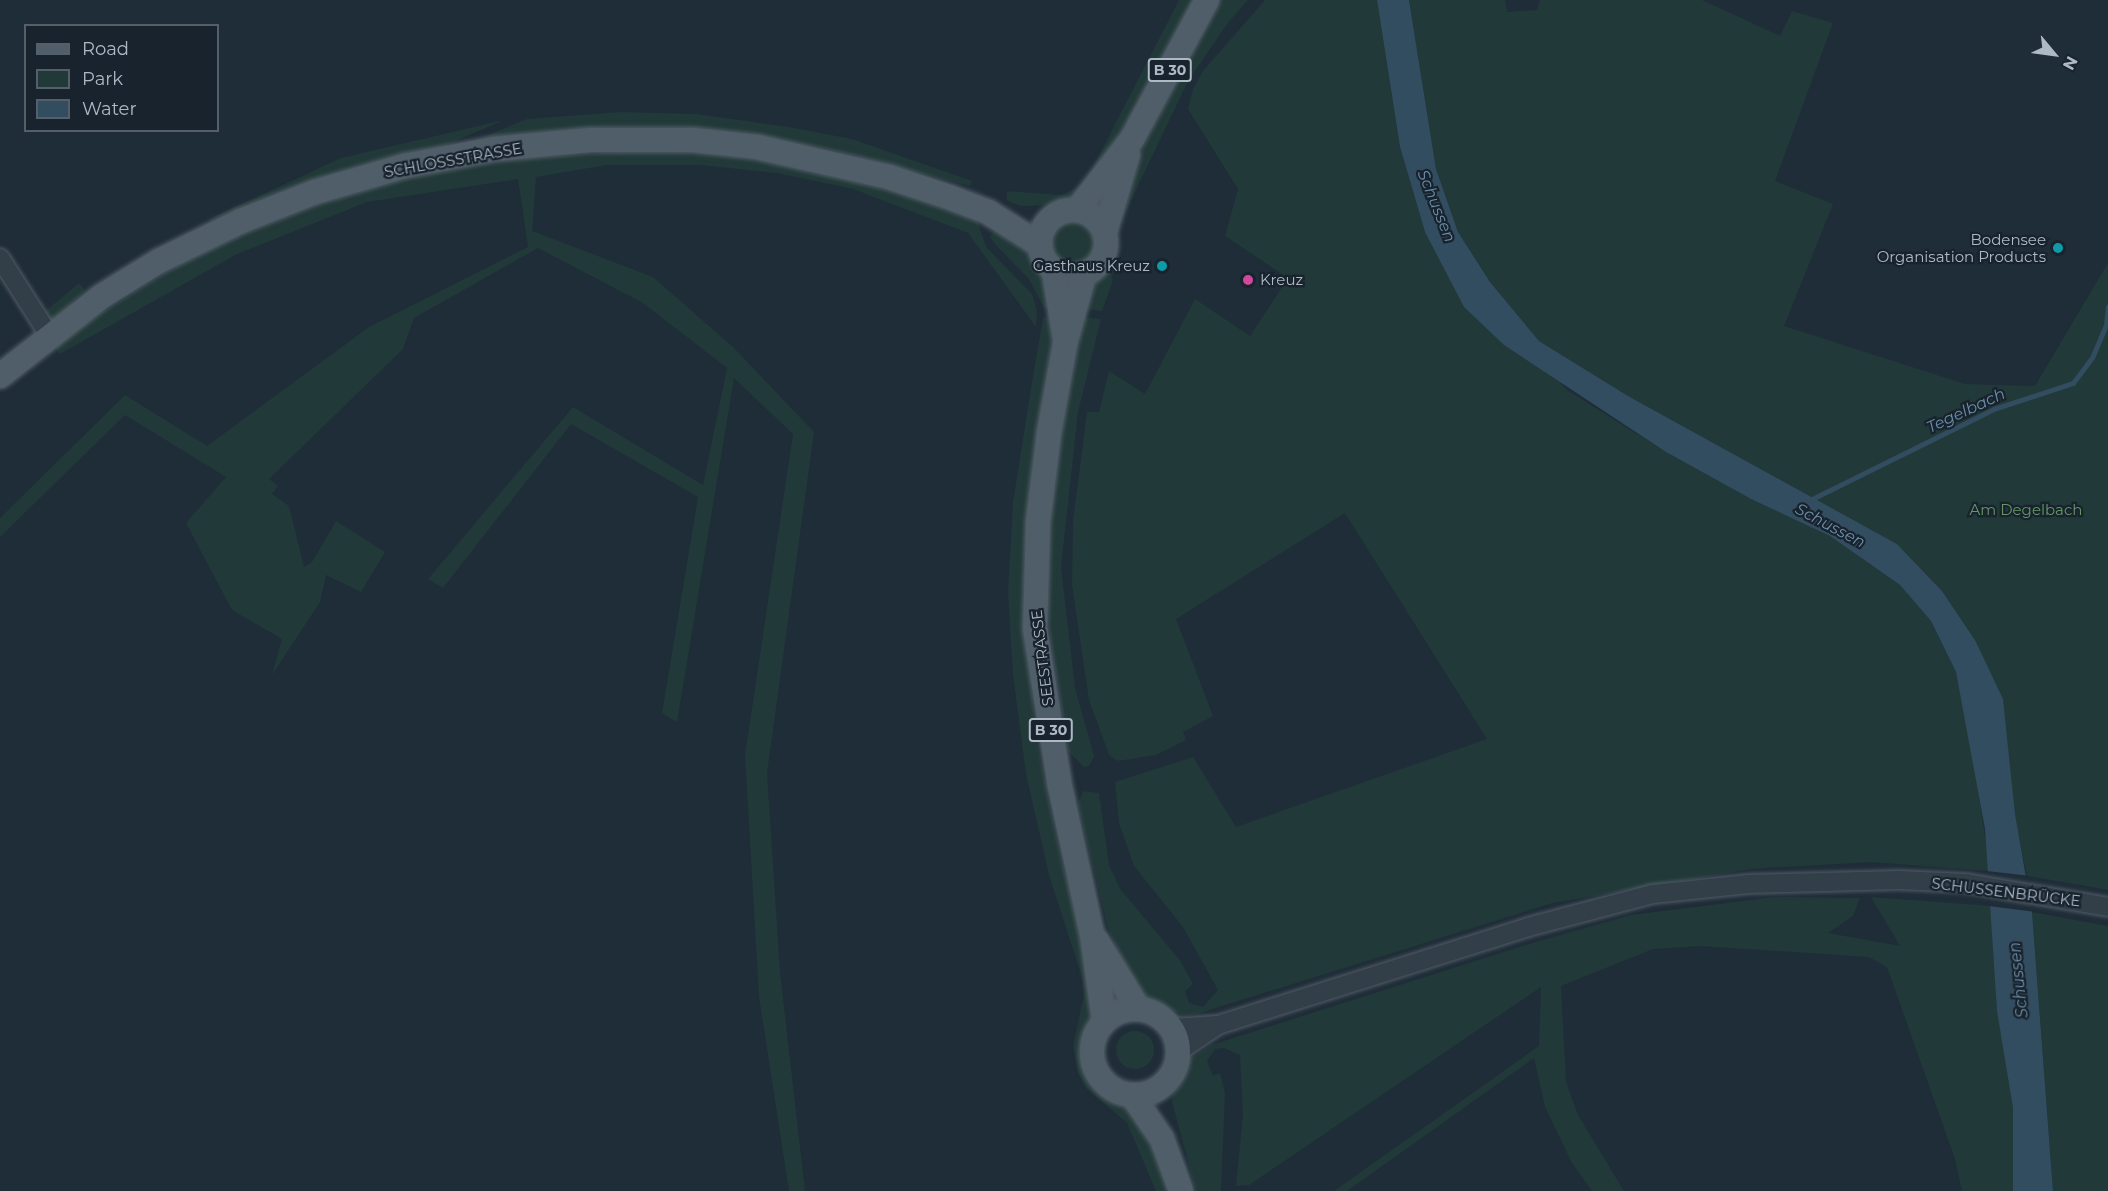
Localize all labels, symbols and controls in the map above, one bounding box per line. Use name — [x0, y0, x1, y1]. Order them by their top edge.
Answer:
legend — [24, 24, 219, 132]
north arrow — [2024, 24, 2084, 84]
text: Road — [82, 38, 129, 60]
text: N — [2059, 53, 2082, 73]
road number: B 30 — [1148, 59, 1192, 81]
text: Park — [82, 68, 123, 90]
text: Water — [82, 98, 137, 120]
street label: SCHLOSSSTRASSE — [383, 139, 523, 181]
water label: Schussen — [1413, 167, 1459, 245]
place label: Bodensee Organisation Products — [1877, 230, 2046, 265]
marker: Bodensee Organisation Products — [2051, 241, 2065, 255]
place label: Gasthaus Kreuz — [1033, 257, 1150, 275]
marker: Gasthaus Kreuz — [1155, 259, 1169, 273]
place label: Kreuz — [1260, 271, 1303, 289]
marker: Kreuz — [1241, 273, 1255, 287]
water label: Tegelbach — [1924, 384, 2008, 438]
water label: Schussen — [1792, 500, 1868, 552]
park label: Am Degelbach — [1970, 501, 2082, 519]
street label: SEESTRASSE — [1027, 609, 1057, 707]
road number: B 30 — [1028, 719, 1074, 741]
street label: SCHUSSENBRÜCKE — [1930, 874, 2082, 910]
water label: Schussen — [2005, 941, 2033, 1019]

